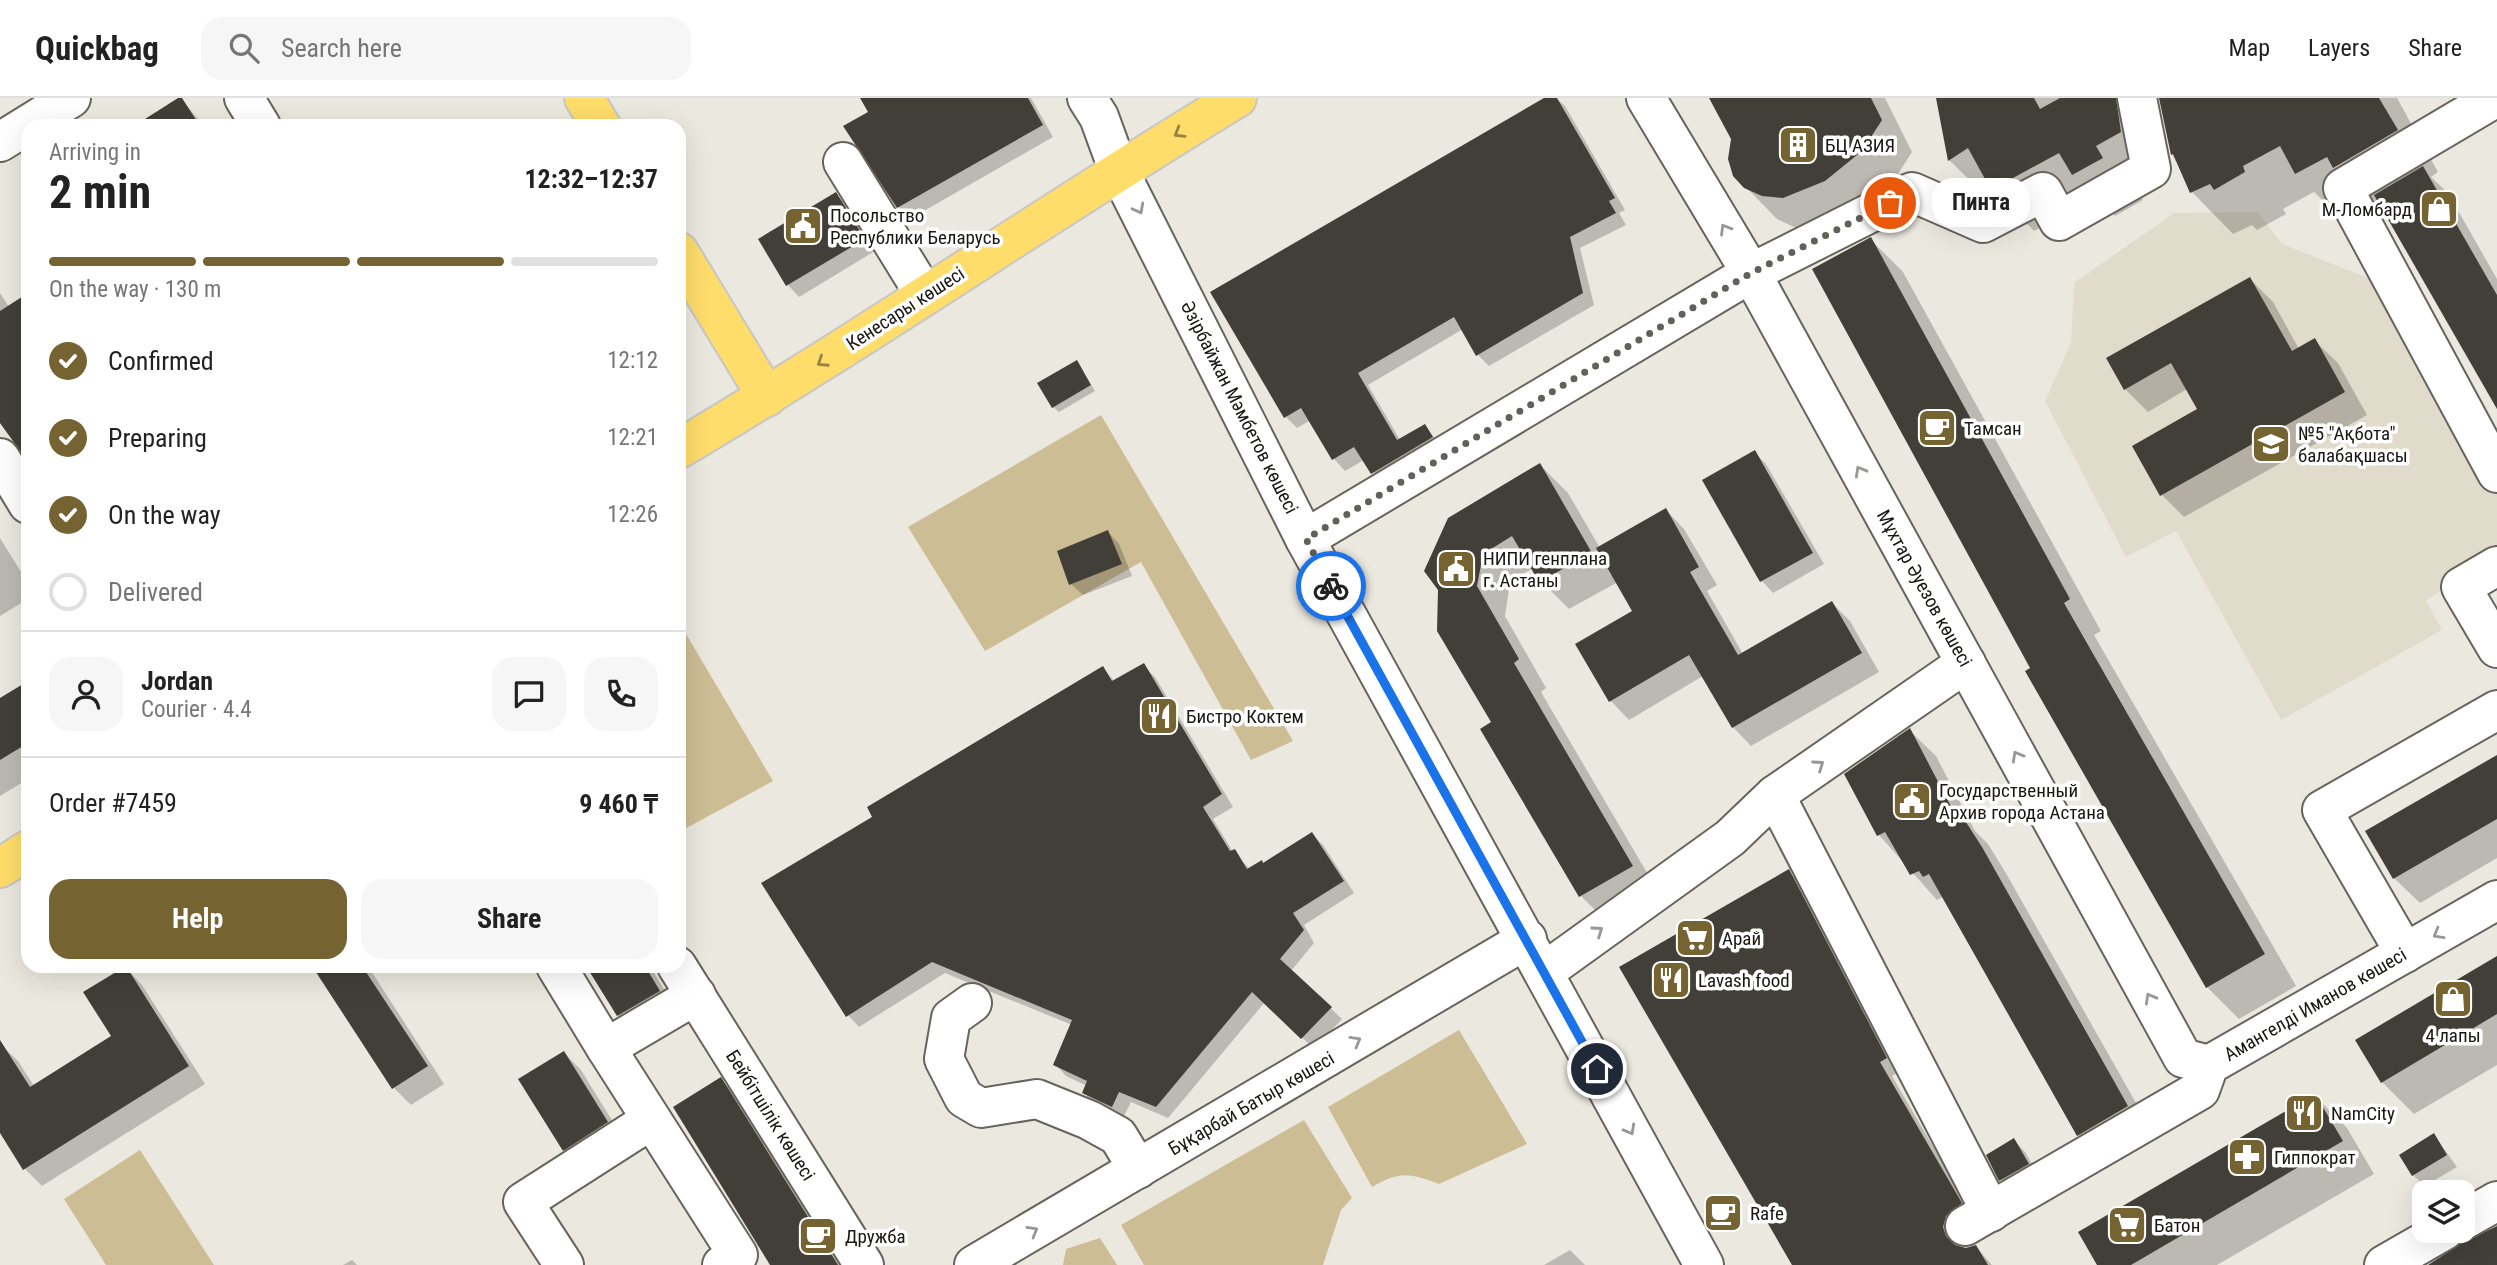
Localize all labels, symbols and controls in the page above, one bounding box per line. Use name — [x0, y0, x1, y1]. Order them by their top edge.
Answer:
search box — [201, 17, 691, 80]
text: Quickbag — [35, 29, 159, 68]
icon: search — [225, 29, 263, 67]
text: Search here — [281, 33, 402, 63]
text: Map — [2229, 34, 2270, 62]
text: Layers — [2308, 34, 2370, 62]
text: Share — [2408, 34, 2462, 62]
building icon: БЦ АЗИЯ — [1777, 124, 1819, 166]
one-way arrow — [1173, 125, 1186, 138]
place label: БЦ АЗИЯ — [1825, 134, 1895, 157]
text: Arriving in — [49, 139, 141, 166]
text: 12:32–12:37 — [524, 164, 658, 194]
text: 2 min — [49, 165, 151, 219]
pin — [1860, 173, 1920, 233]
callout: Пинта — [1932, 178, 2030, 228]
icon: bag — [1871, 184, 1909, 222]
shop icon: М-Ломбард — [2418, 188, 2460, 230]
text: Пинта — [1952, 189, 2010, 216]
place label: М-Ломбард — [2322, 198, 2412, 221]
one-way arrow — [1131, 202, 1145, 214]
place label: Посольство Республики Беларусь — [830, 204, 1001, 249]
public building icon: Посольство Республики Беларусь — [782, 205, 824, 247]
one-way arrow — [1720, 224, 1733, 237]
street label: Кенесары көшесі — [842, 262, 969, 355]
text: On the way · 130 m — [49, 276, 221, 303]
street label: Әзірбайжан Мәмбетов көшесі — [1176, 297, 1303, 517]
icon: check — [49, 342, 87, 380]
text: Confirmed — [108, 346, 214, 376]
text: 12:12 — [607, 347, 658, 374]
one-way arrow — [817, 353, 830, 366]
cafe icon: Тамсан — [1916, 407, 1958, 449]
place label: Тамсан — [1964, 417, 2022, 440]
icon: check — [49, 419, 87, 457]
place label: №5 "Ақбота" балабақшасы — [2298, 422, 2408, 467]
text: Preparing — [108, 423, 207, 453]
school or university icon: №5 "Ақбота" балабақшасы — [2250, 423, 2292, 465]
text: 12:21 — [607, 424, 658, 451]
one-way arrow — [1855, 465, 1868, 478]
icon: check — [49, 496, 87, 534]
text: On the way — [108, 500, 221, 530]
text: 12:26 — [607, 501, 658, 528]
street label: Мұхтар Әуезов көшесі — [1872, 506, 1977, 671]
place label: НИПИ генплана г. Астаны — [1483, 547, 1607, 592]
public building icon: НИПИ генплана г. Астаны — [1435, 548, 1477, 590]
courier — [1296, 551, 1366, 621]
icon: bike — [1312, 567, 1350, 605]
text: Delivered — [108, 577, 203, 607]
button: person — [49, 657, 123, 731]
button: chat — [492, 657, 566, 731]
button: phone — [584, 657, 658, 731]
text: Jordan — [141, 666, 213, 696]
restaurant icon: Бистро Коктем — [1138, 695, 1180, 737]
text: Courier · 4.4 — [141, 696, 252, 723]
place label: Бистро Коктем — [1186, 705, 1304, 728]
one-way arrow — [2012, 750, 2025, 763]
one-way arrow — [1811, 761, 1824, 773]
place label: Государственный Архив города Астана — [1939, 779, 2105, 824]
public building icon: Государственный Архив города Астана — [1891, 780, 1933, 822]
text: Order #7459 — [49, 788, 177, 818]
text: 9 460 ₸ — [579, 789, 658, 819]
button: Help — [49, 879, 347, 959]
button: Share — [361, 879, 658, 959]
supermarket icon: Арай — [1674, 917, 1716, 959]
one-way arrow — [2433, 926, 2445, 939]
one-way arrow — [1590, 927, 1603, 939]
place label: Арай — [1722, 927, 1761, 950]
street label: Амангелді Иманов көшесі — [2220, 943, 2410, 1066]
restaurant icon: Lavash food — [1650, 959, 1692, 1001]
place label: Lavash food — [1698, 969, 1790, 992]
shop icon: 4 лапы — [2432, 978, 2474, 1020]
one-way arrow — [2145, 993, 2158, 1005]
place label: 4 лапы — [2425, 1024, 2481, 1047]
one-way arrow — [1348, 1036, 1361, 1049]
pin — [1567, 1039, 1627, 1099]
street label: Бейбітшілік көшесі — [721, 1046, 820, 1185]
street label: Бұқарбай Батыр көшесі — [1164, 1047, 1338, 1160]
icon: home — [1578, 1050, 1616, 1088]
restaurant icon: NamCity — [2283, 1092, 2325, 1134]
place label: NamCity — [2331, 1102, 2395, 1125]
one-way arrow — [1622, 1123, 1635, 1136]
pharmacy icon: Гиппократ — [2226, 1136, 2268, 1178]
place label: Гиппократ — [2274, 1146, 2355, 1169]
map controls — [2412, 1180, 2475, 1243]
button: layers — [2412, 1180, 2475, 1243]
cafe icon: Rafe — [1702, 1192, 1744, 1234]
place label: Rafe — [1750, 1202, 1784, 1225]
supermarket icon: Батон — [2106, 1204, 2148, 1246]
place label: Батон — [2154, 1214, 2200, 1237]
cafe icon: Дружба — [797, 1215, 839, 1257]
place label: Дружба — [845, 1225, 906, 1248]
one-way arrow — [1025, 1226, 1038, 1239]

